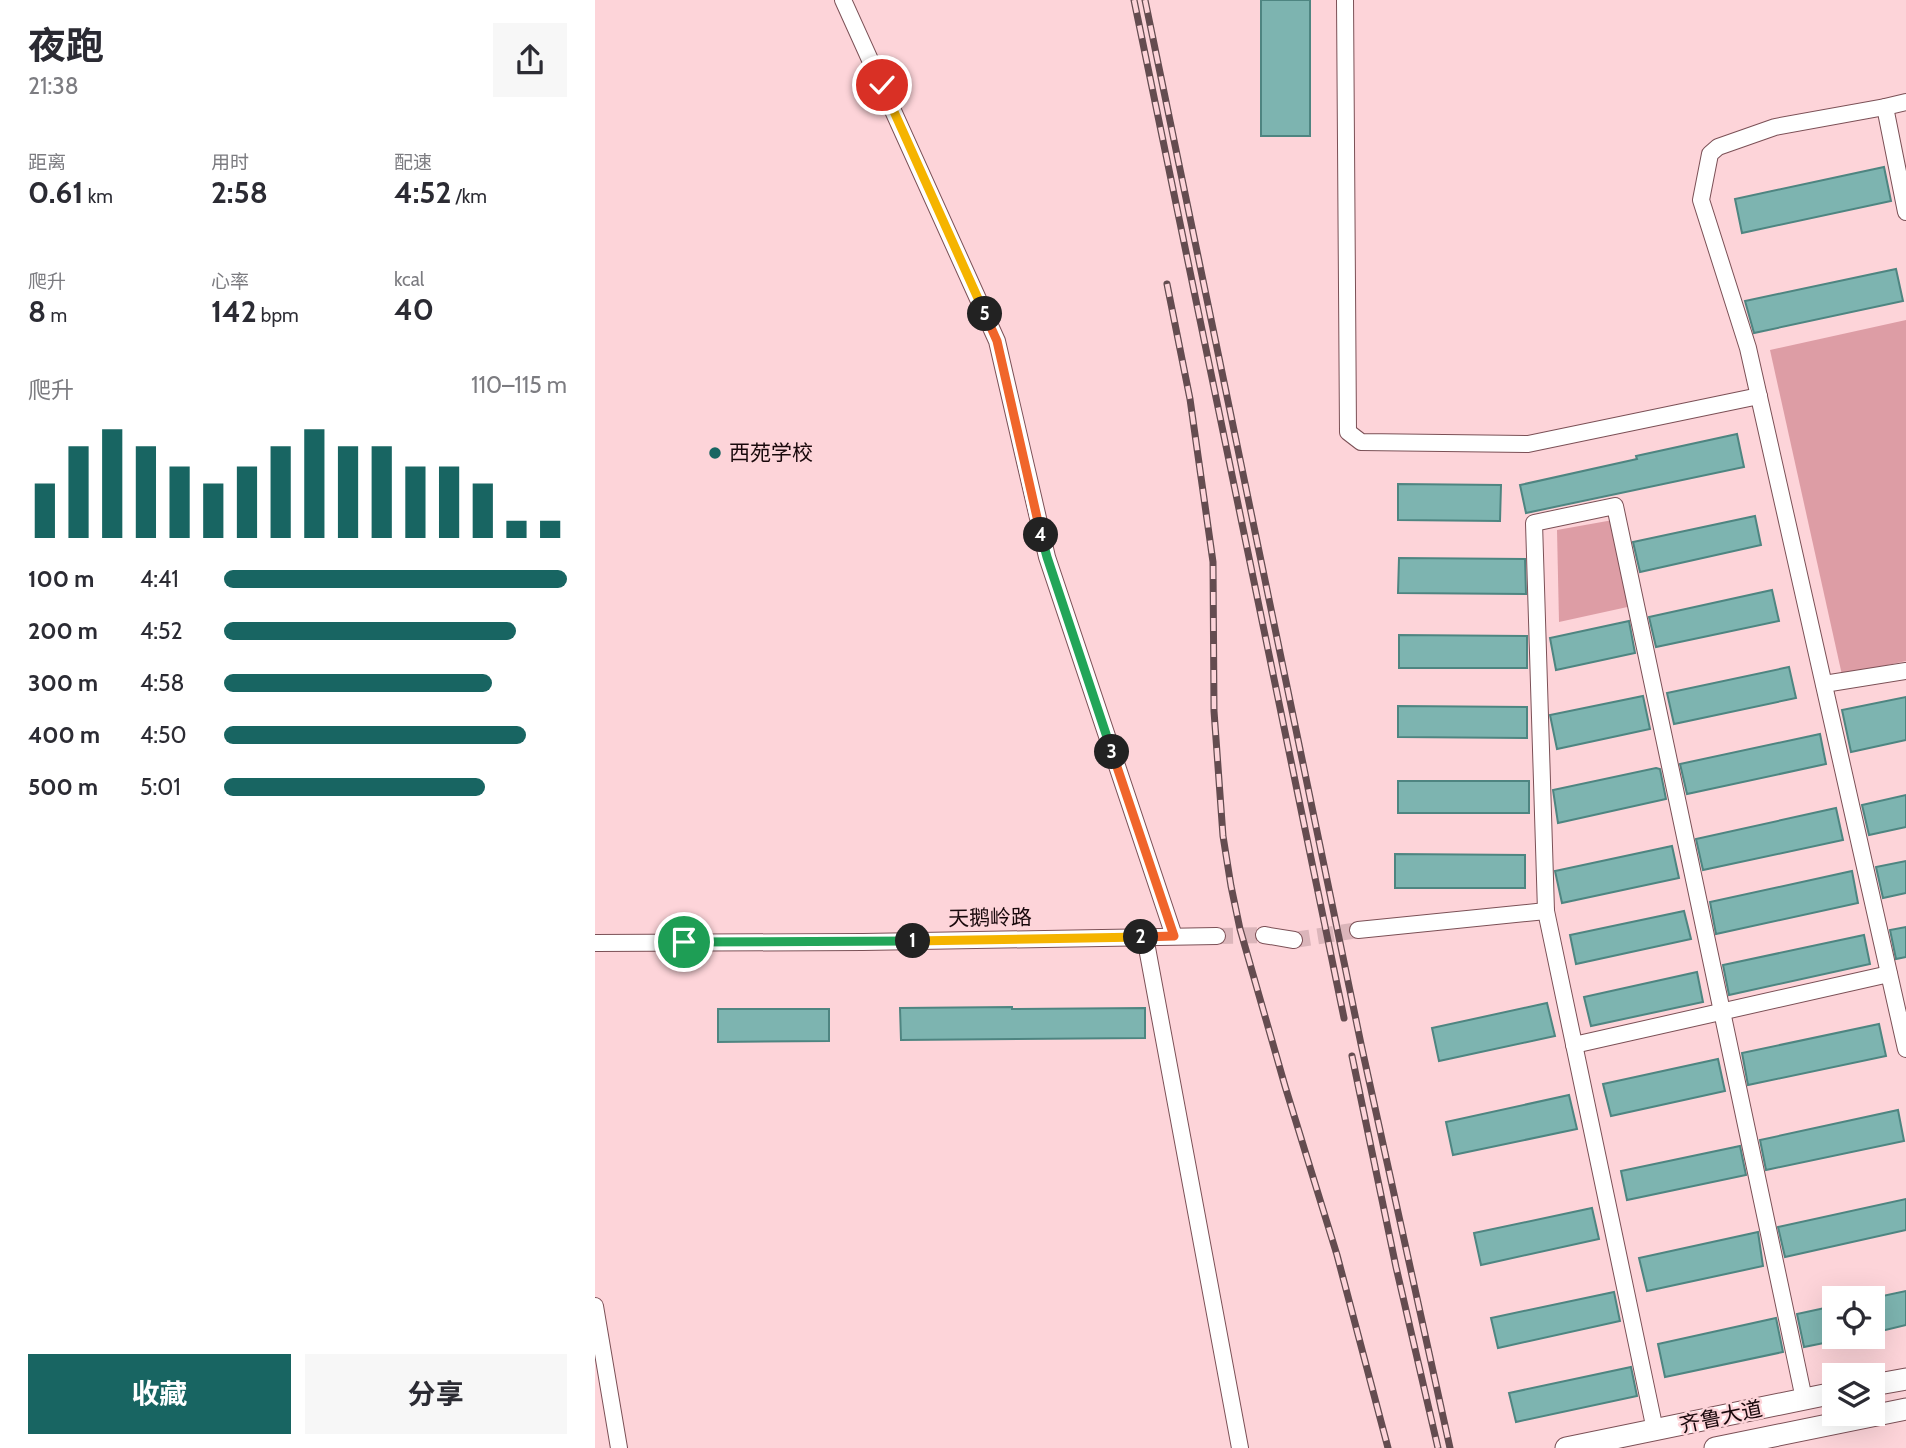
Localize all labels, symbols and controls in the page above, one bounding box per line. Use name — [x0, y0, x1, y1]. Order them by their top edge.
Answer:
text: 夜跑 — [28, 22, 104, 69]
button: share — [493, 23, 567, 97]
pin — [852, 55, 912, 115]
icon: check — [863, 66, 901, 104]
text: 21:38 — [28, 72, 79, 100]
text: 距离 — [28, 151, 66, 174]
text: 用时 — [211, 151, 249, 174]
text: 配速 — [394, 151, 432, 174]
text: 0.61 — [28, 174, 83, 211]
text: 2:58 — [211, 174, 268, 211]
text: 4:52 — [394, 174, 451, 211]
text: km — [83, 185, 113, 208]
text: /km — [451, 185, 487, 208]
text: kcal — [394, 268, 424, 291]
text: 爬升 — [28, 270, 66, 293]
text: 心率 — [211, 270, 249, 293]
text: 40 — [394, 291, 434, 328]
text: 8 — [28, 293, 46, 330]
text: 142 — [211, 293, 257, 330]
pin: 5 — [967, 296, 1003, 332]
text: 5 — [979, 302, 990, 325]
text: m — [46, 304, 67, 327]
text: bpm — [257, 304, 299, 327]
text: 110–115 m — [471, 371, 567, 399]
text: 爬升 — [28, 376, 74, 404]
place label: 西苑学校 — [729, 440, 813, 465]
marker: 西苑学校 — [707, 445, 723, 461]
pin: 4 — [1023, 518, 1059, 552]
text: 4 — [1035, 523, 1046, 546]
text: 100 m — [28, 565, 94, 593]
text: 4:41 — [140, 565, 179, 593]
text: 200 m — [28, 617, 98, 645]
text: 4:52 — [140, 617, 183, 645]
text: 300 m — [28, 669, 98, 697]
text: 4:58 — [140, 669, 184, 697]
text: 400 m — [28, 721, 100, 749]
text: 4:50 — [140, 721, 187, 749]
pin: 3 — [1095, 734, 1129, 770]
text: 3 — [1106, 740, 1117, 763]
text: 500 m — [28, 773, 98, 801]
text: 5:01 — [140, 773, 181, 801]
street label: 天鹅岭路 — [948, 904, 1032, 931]
pin — [654, 912, 714, 972]
pin: 2 — [1123, 920, 1159, 954]
icon: arrive — [665, 923, 703, 961]
pin: 1 — [895, 923, 931, 958]
text: 2 — [1135, 925, 1146, 948]
text: 1 — [909, 929, 916, 952]
map controls — [1822, 1286, 1885, 1426]
button: locate — [1822, 1286, 1885, 1349]
button: 收藏 — [28, 1354, 291, 1434]
button: 分享 — [305, 1354, 567, 1434]
button: layers — [1822, 1363, 1885, 1426]
street label: 齐鲁大道 — [1677, 1396, 1765, 1437]

